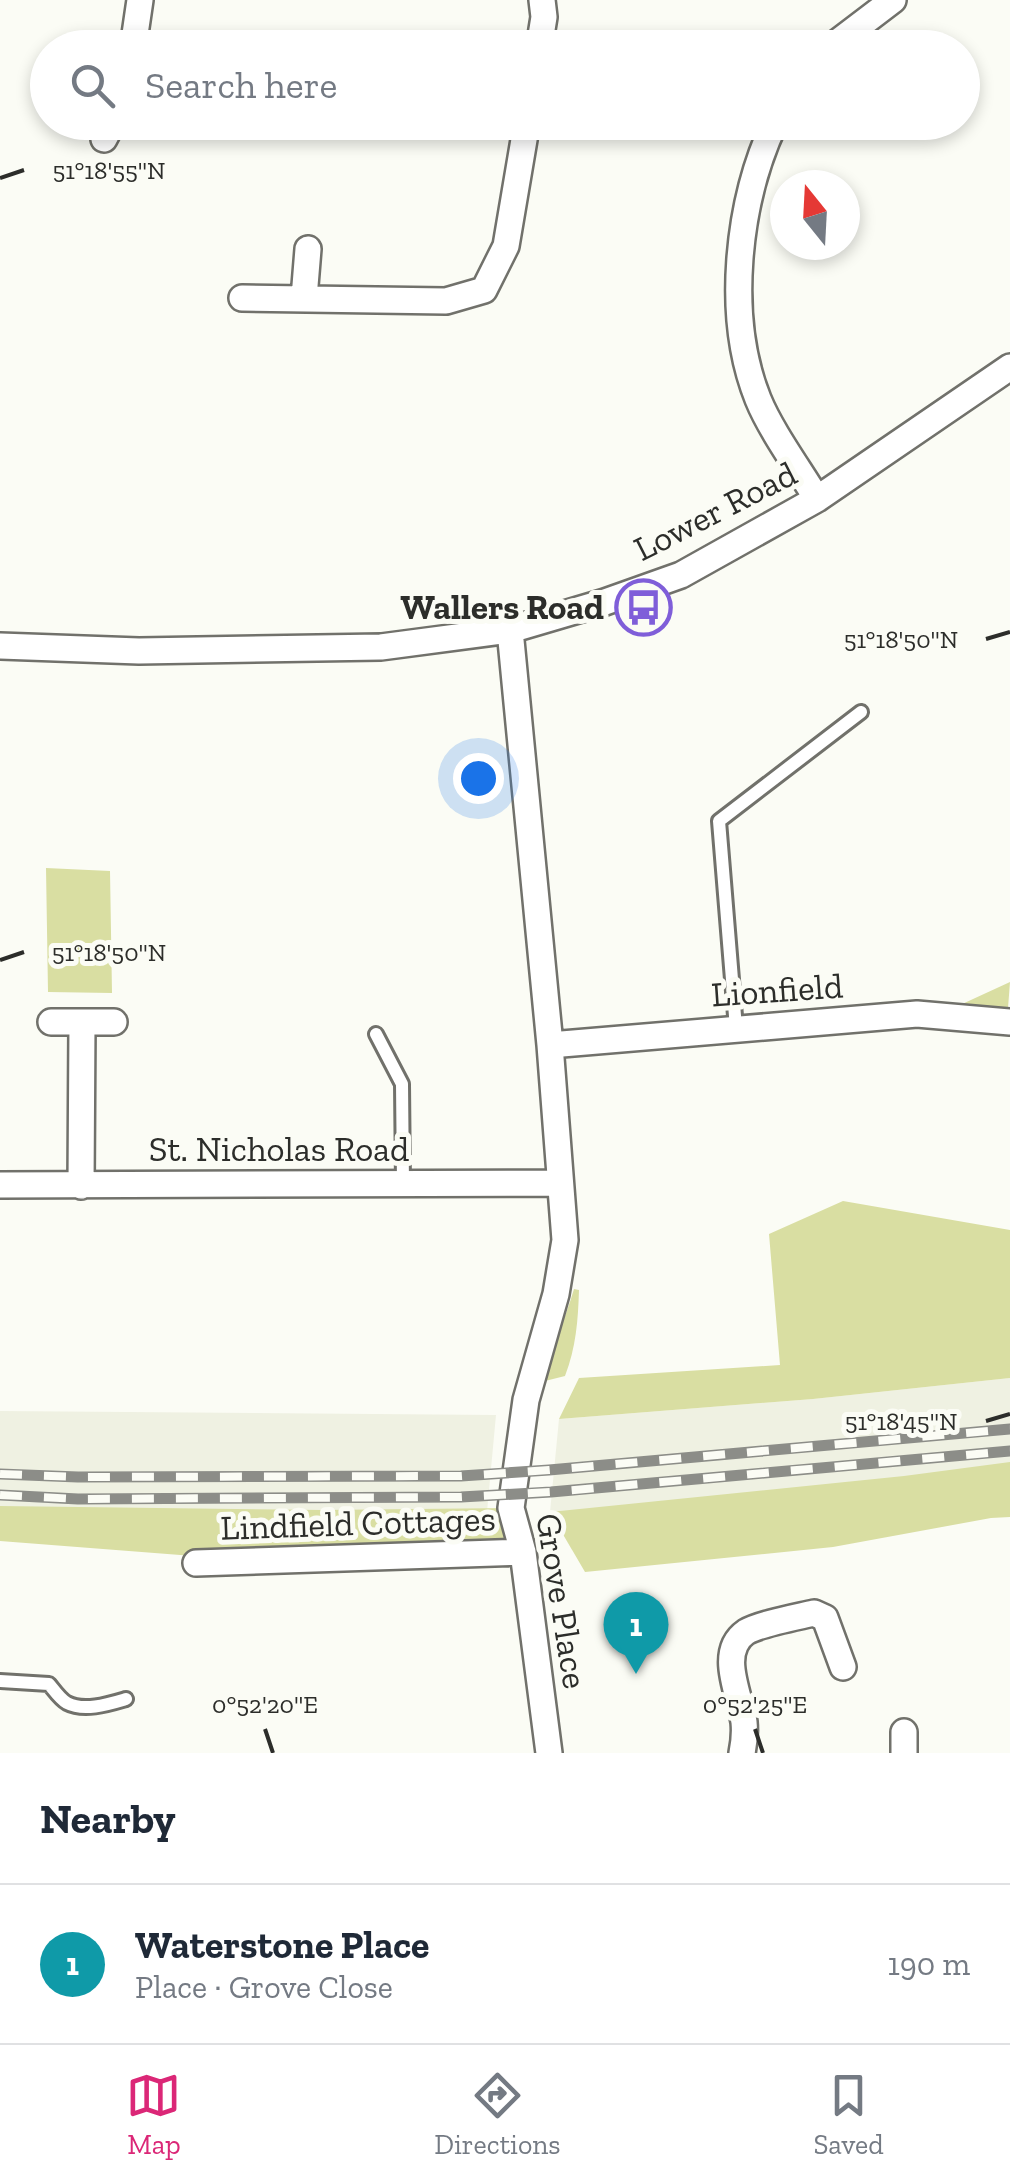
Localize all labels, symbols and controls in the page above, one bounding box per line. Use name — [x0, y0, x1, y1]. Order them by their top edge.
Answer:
search box — [30, 30, 980, 140]
icon: search — [65, 58, 120, 113]
text: Search here — [145, 62, 337, 108]
text: 51°18'55"N — [53, 155, 165, 185]
north arrow — [770, 170, 860, 260]
street label: Lower Road — [627, 452, 803, 570]
bus stop icon: Wallers Road — [613, 577, 673, 637]
place label: Wallers Road — [401, 586, 604, 628]
text: 51°18'50"N — [844, 624, 958, 654]
your location — [453, 753, 504, 804]
text: 51°18'50"N — [52, 937, 166, 967]
street label: Lionfield — [710, 964, 844, 1016]
street label: St. Nicholas Road — [149, 1128, 409, 1170]
text: 51°18'45"N — [845, 1406, 957, 1436]
street label: Lindfield Cottages — [220, 1497, 496, 1549]
street label: Grove Place — [527, 1510, 597, 1692]
pin: 1 — [604, 1592, 668, 1674]
text: 0°52'20"E — [212, 1689, 318, 1719]
text: 0°52'25"E — [703, 1689, 807, 1719]
text: Nearby — [40, 1793, 176, 1844]
text: Waterstone Place — [135, 1922, 429, 1968]
text: 1 — [66, 1945, 79, 1983]
text: 190 m — [887, 1945, 970, 1983]
text: Place · Grove Close — [135, 1968, 393, 2006]
tab: Map — [126, 2068, 181, 2161]
tab: Directions — [434, 2068, 561, 2161]
tab: Saved — [813, 2068, 884, 2161]

